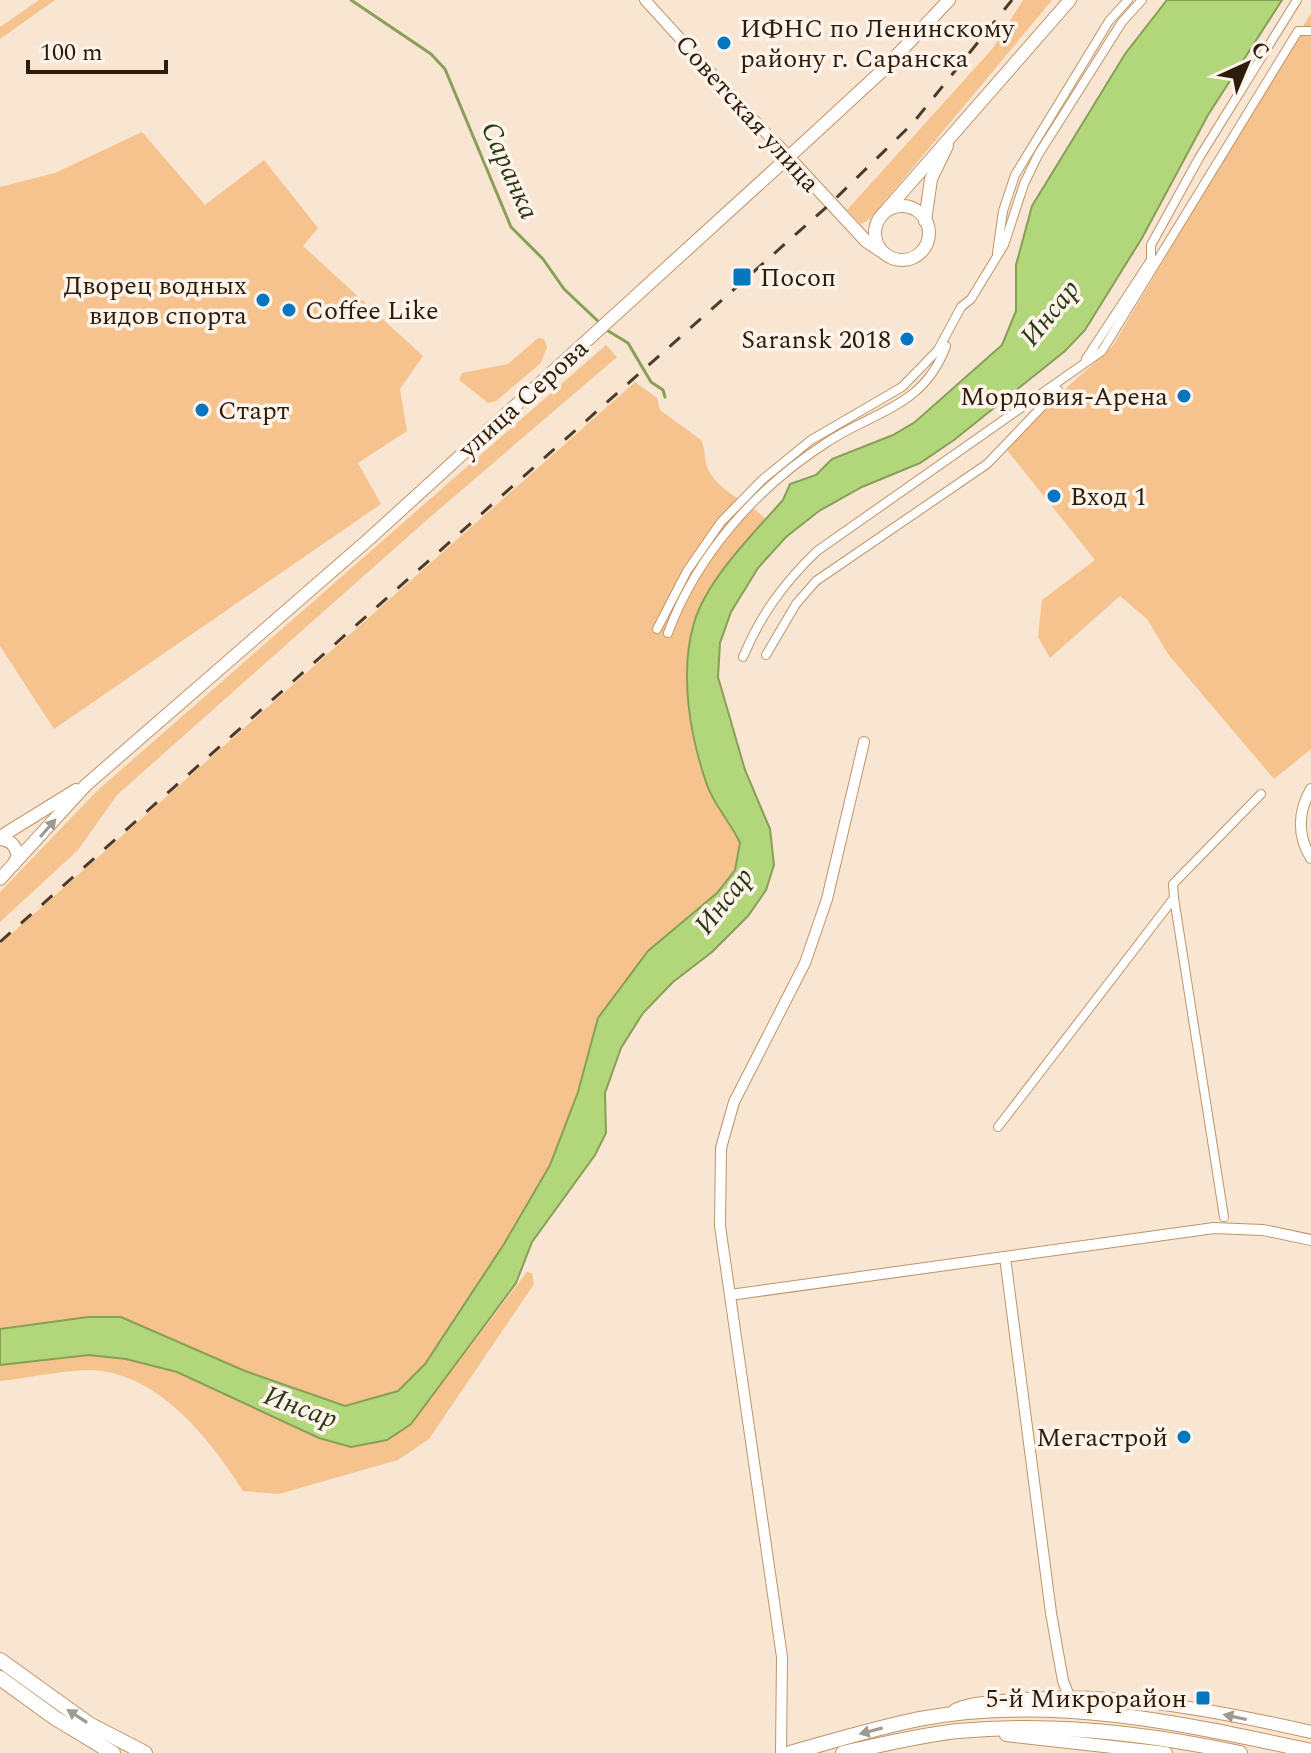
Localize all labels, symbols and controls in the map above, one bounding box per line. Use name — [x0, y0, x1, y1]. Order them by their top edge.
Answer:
place label: ИФНС по Ленинскому району г. Саранска — [740, 9, 1016, 79]
scale bar — [28, 24, 166, 74]
north arrow — [1207, 24, 1287, 104]
street label: Советская улица — [665, 26, 830, 202]
text: С — [1243, 33, 1277, 68]
marker: ИФНС по Ленинскому району г. Саранска — [715, 34, 733, 52]
text: 100 m — [40, 35, 103, 71]
water label: Саранка — [469, 115, 550, 226]
place label: Посоп — [760, 258, 836, 298]
place label: Дворец водных видов спорта — [63, 266, 247, 336]
marker: Посоп — [731, 266, 753, 288]
water label: Инсар — [1010, 270, 1091, 356]
marker: Дворец водных видов спорта — [254, 291, 272, 309]
place label: Coffee Like — [305, 291, 439, 331]
marker: Coffee Like — [280, 301, 298, 319]
place label: Saransk 2018 — [741, 320, 891, 360]
street label: улица Серова — [449, 329, 598, 469]
marker: Saransk 2018 — [898, 330, 916, 348]
place label: Мордовия-Арена — [960, 377, 1168, 417]
marker: Мордовия-Арена — [1175, 387, 1193, 405]
place label: Старт — [218, 391, 290, 431]
marker: Старт — [193, 401, 211, 419]
place label: Вход 1 — [1070, 477, 1147, 517]
marker: Вход 1 — [1045, 487, 1063, 505]
one-way arrow — [38, 818, 56, 837]
water label: Инсар — [684, 858, 764, 944]
water label: Инсар — [257, 1374, 344, 1441]
place label: Мегастрой — [1036, 1418, 1168, 1458]
marker: Мегастрой — [1175, 1428, 1193, 1446]
place label: 5-й Микрорайон — [985, 1679, 1187, 1719]
marker: 5-й Микрорайон — [1194, 1689, 1212, 1707]
one-way arrow — [66, 1708, 87, 1723]
one-way arrow — [1222, 1710, 1247, 1723]
one-way arrow — [858, 1725, 883, 1737]

